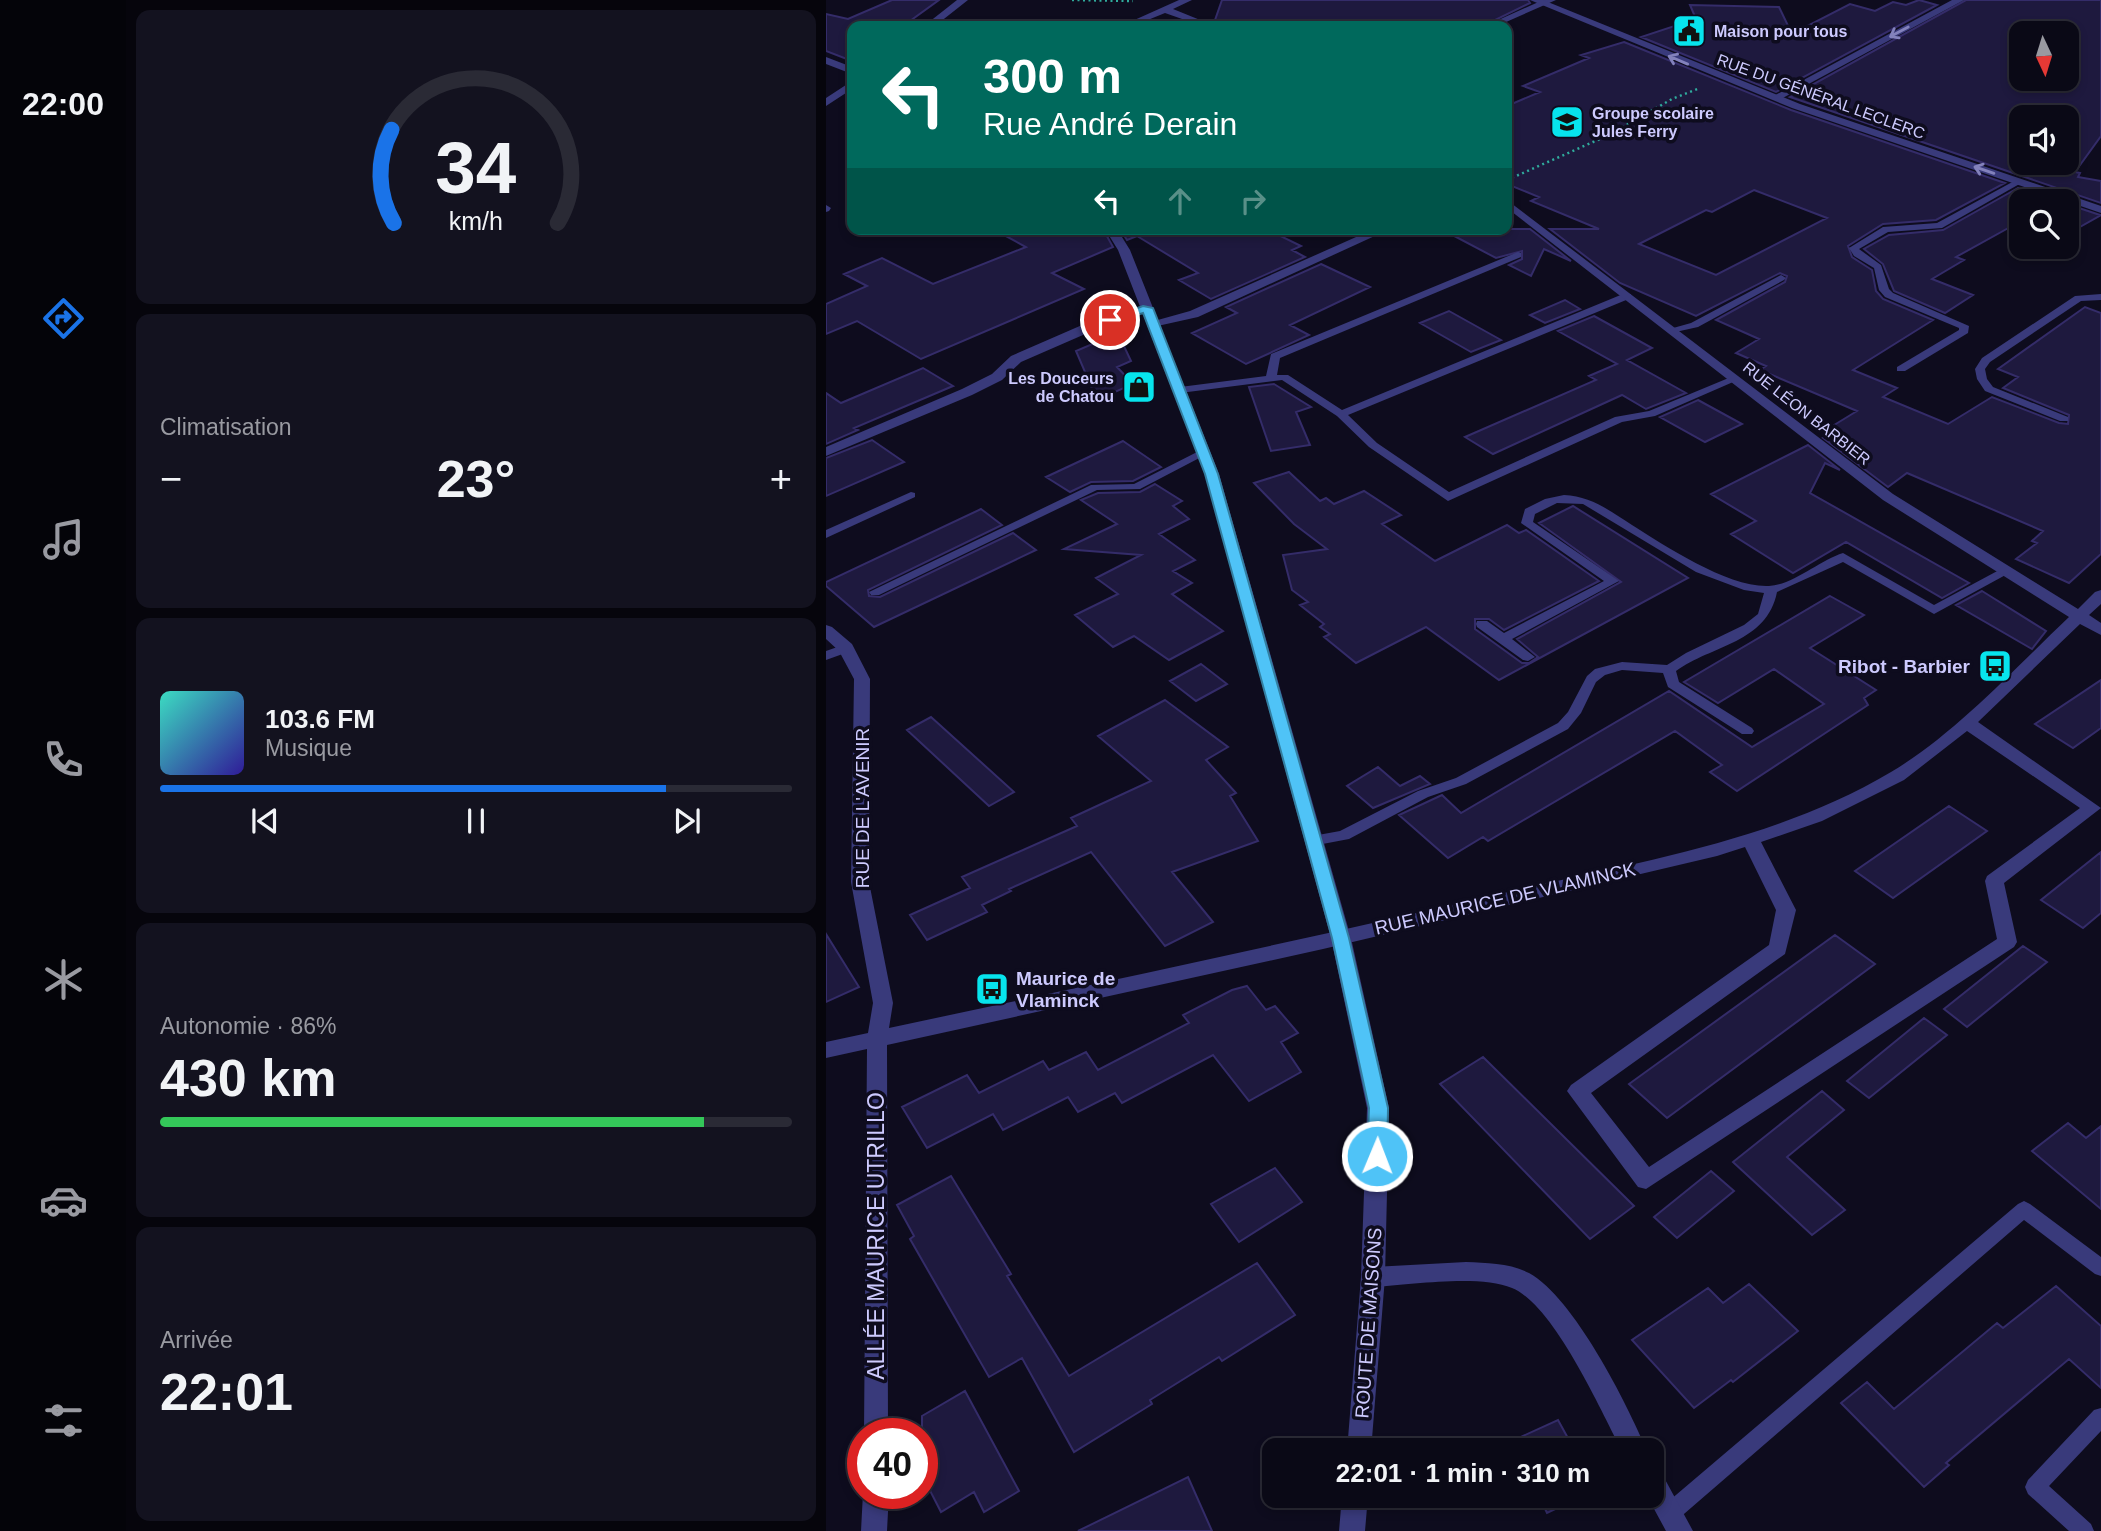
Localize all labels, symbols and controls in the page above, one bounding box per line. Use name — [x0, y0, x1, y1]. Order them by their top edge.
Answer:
public building icon: Maison pour tous — [1670, 12, 1708, 50]
north arrow — [2009, 21, 2079, 91]
map controls — [2009, 21, 2079, 259]
place label: Maison pour tous — [1714, 23, 1847, 40]
one-way arrow — [1889, 26, 1909, 40]
icon: left — [868, 49, 959, 140]
text: 300 m — [983, 49, 1122, 103]
street label: RUE DU GÉNÉRAL LECLERC — [1715, 50, 1927, 142]
one-way arrow — [1667, 52, 1689, 65]
text: 22:00 — [22, 86, 104, 122]
school or university icon: Groupe scolaire Jules Ferry — [1548, 103, 1586, 141]
place label: Groupe scolaire Jules Ferry — [1592, 105, 1714, 140]
button: sound — [2009, 105, 2079, 175]
text: Rue André Derain — [983, 106, 1237, 142]
text: 34 — [436, 127, 517, 208]
one-way arrow — [1973, 163, 1995, 175]
icon: left — [1088, 182, 1126, 220]
icon: ahead — [1161, 182, 1199, 220]
icon: right — [1234, 182, 1272, 220]
button: search — [2009, 189, 2079, 259]
text: km/h — [449, 207, 503, 235]
pin — [1080, 290, 1140, 350]
icon: directions — [39, 294, 88, 343]
icon: arrive — [1091, 301, 1129, 339]
street label: RUE LÉON BARBIER — [1740, 358, 1874, 468]
shop icon: Les Douceurs de Chatou — [1120, 368, 1158, 406]
place label: Les Douceurs de Chatou — [1008, 370, 1114, 405]
text: Climatisation — [160, 414, 292, 440]
text: 23° — [437, 450, 515, 508]
text: − — [160, 458, 182, 500]
text: + — [770, 458, 792, 500]
icon: music — [39, 515, 88, 564]
bus stop icon: Ribot - Barbier — [1976, 647, 2014, 685]
place label: Ribot - Barbier — [1838, 656, 1971, 677]
text: 103.6 FM — [265, 704, 375, 734]
street label: RUE DE L'AVENIR — [852, 728, 873, 888]
icon: phone — [39, 735, 88, 784]
text: Musique — [265, 735, 352, 761]
icon: previous — [246, 802, 284, 840]
icon: pause — [457, 802, 495, 840]
icon: next — [668, 802, 706, 840]
street label: RUE MAURICE DE VLAMINCK — [1373, 858, 1638, 939]
icon: climate — [39, 955, 88, 1004]
place label: Maurice de Vlaminck — [1016, 968, 1115, 1011]
bus stop icon: Maurice de Vlaminck — [973, 970, 1011, 1008]
text: Autonomie · 86% — [160, 1013, 336, 1039]
text: 430 km — [160, 1049, 336, 1107]
street label: ALLÉE MAURICE UTRILLO — [863, 1092, 889, 1380]
position arrow — [1340, 1119, 1414, 1193]
icon: car — [39, 1176, 88, 1225]
street label: ROUTE DE MAISONS — [1351, 1227, 1386, 1419]
text: Arrivée — [160, 1327, 233, 1353]
text: 22:01 — [160, 1363, 293, 1421]
icon: filters — [39, 1396, 88, 1445]
speed limit sign: 40 — [847, 1418, 938, 1509]
text: 22:01 · 1 min · 310 m — [1336, 1458, 1590, 1488]

